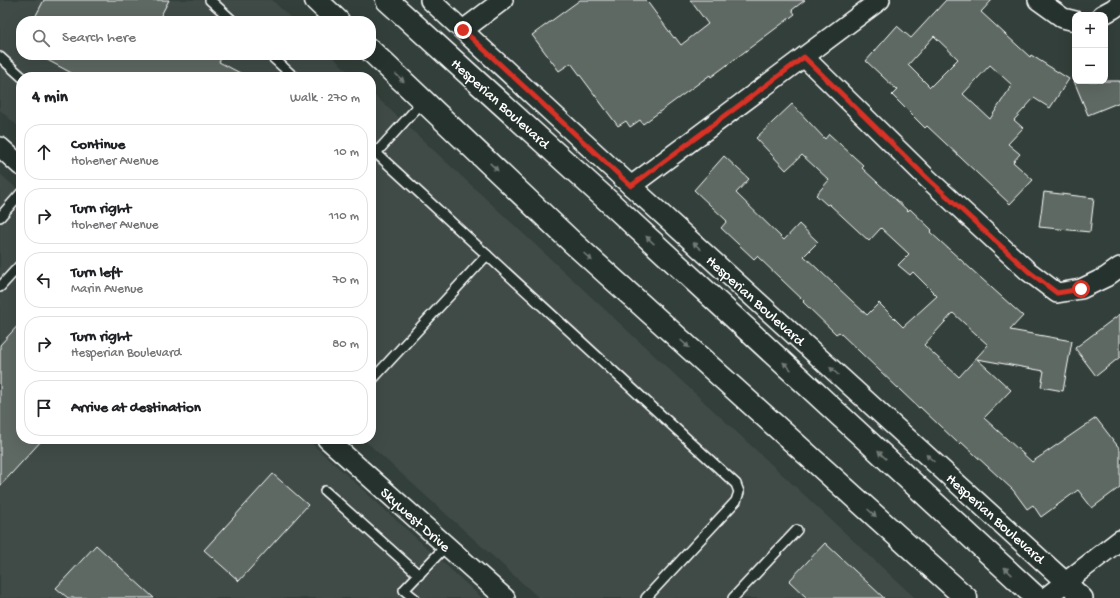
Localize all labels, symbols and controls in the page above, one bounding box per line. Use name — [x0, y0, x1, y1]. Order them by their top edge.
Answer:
map controls — [1072, 12, 1108, 84]
button: + — [1072, 12, 1108, 48]
search box — [16, 16, 376, 60]
route end — [454, 21, 472, 39]
icon: search — [30, 27, 52, 49]
text: Search here — [62, 29, 136, 47]
button: − — [1072, 48, 1108, 84]
street label: Hesperian Boulevard — [446, 55, 554, 155]
one-way arrow — [395, 73, 404, 82]
text: 4 min — [32, 88, 68, 108]
text: Walk · 270 m — [290, 91, 360, 106]
text: Continue — [71, 136, 125, 154]
icon: ahead — [33, 141, 55, 163]
text: 10 m — [334, 145, 359, 160]
text: Hohener Avenue — [71, 154, 159, 169]
one-way arrow — [489, 162, 499, 172]
text: Turn right — [71, 200, 131, 218]
icon: right — [33, 205, 55, 227]
text: 110 m — [329, 209, 359, 224]
text: Hohener Avenue — [71, 218, 159, 233]
one-way arrow — [645, 235, 656, 244]
one-way arrow — [692, 242, 701, 251]
one-way arrow — [583, 252, 593, 261]
street label: Hesperian Boulevard — [701, 252, 809, 352]
text: Turn left — [71, 264, 122, 282]
icon: left — [33, 269, 55, 291]
text: 70 m — [333, 273, 359, 288]
route start — [1072, 280, 1090, 298]
text: Marin Avenue — [71, 282, 143, 297]
text: Turn right — [71, 328, 131, 346]
icon: right — [33, 333, 55, 355]
text: 80 m — [332, 337, 359, 352]
one-way arrow — [680, 339, 689, 348]
text: Hesperian Boulevard — [71, 346, 181, 361]
one-way arrow — [782, 361, 792, 371]
one-way arrow — [829, 366, 839, 376]
icon: arrive — [33, 397, 55, 419]
text: Arrive at destination — [71, 399, 201, 417]
one-way arrow — [877, 450, 887, 459]
one-way arrow — [925, 454, 935, 463]
street label: Hesperian Boulevard — [941, 470, 1049, 570]
street label: Skywest Drive — [376, 484, 454, 557]
one-way arrow — [867, 508, 876, 517]
one-way arrow — [1003, 567, 1013, 576]

